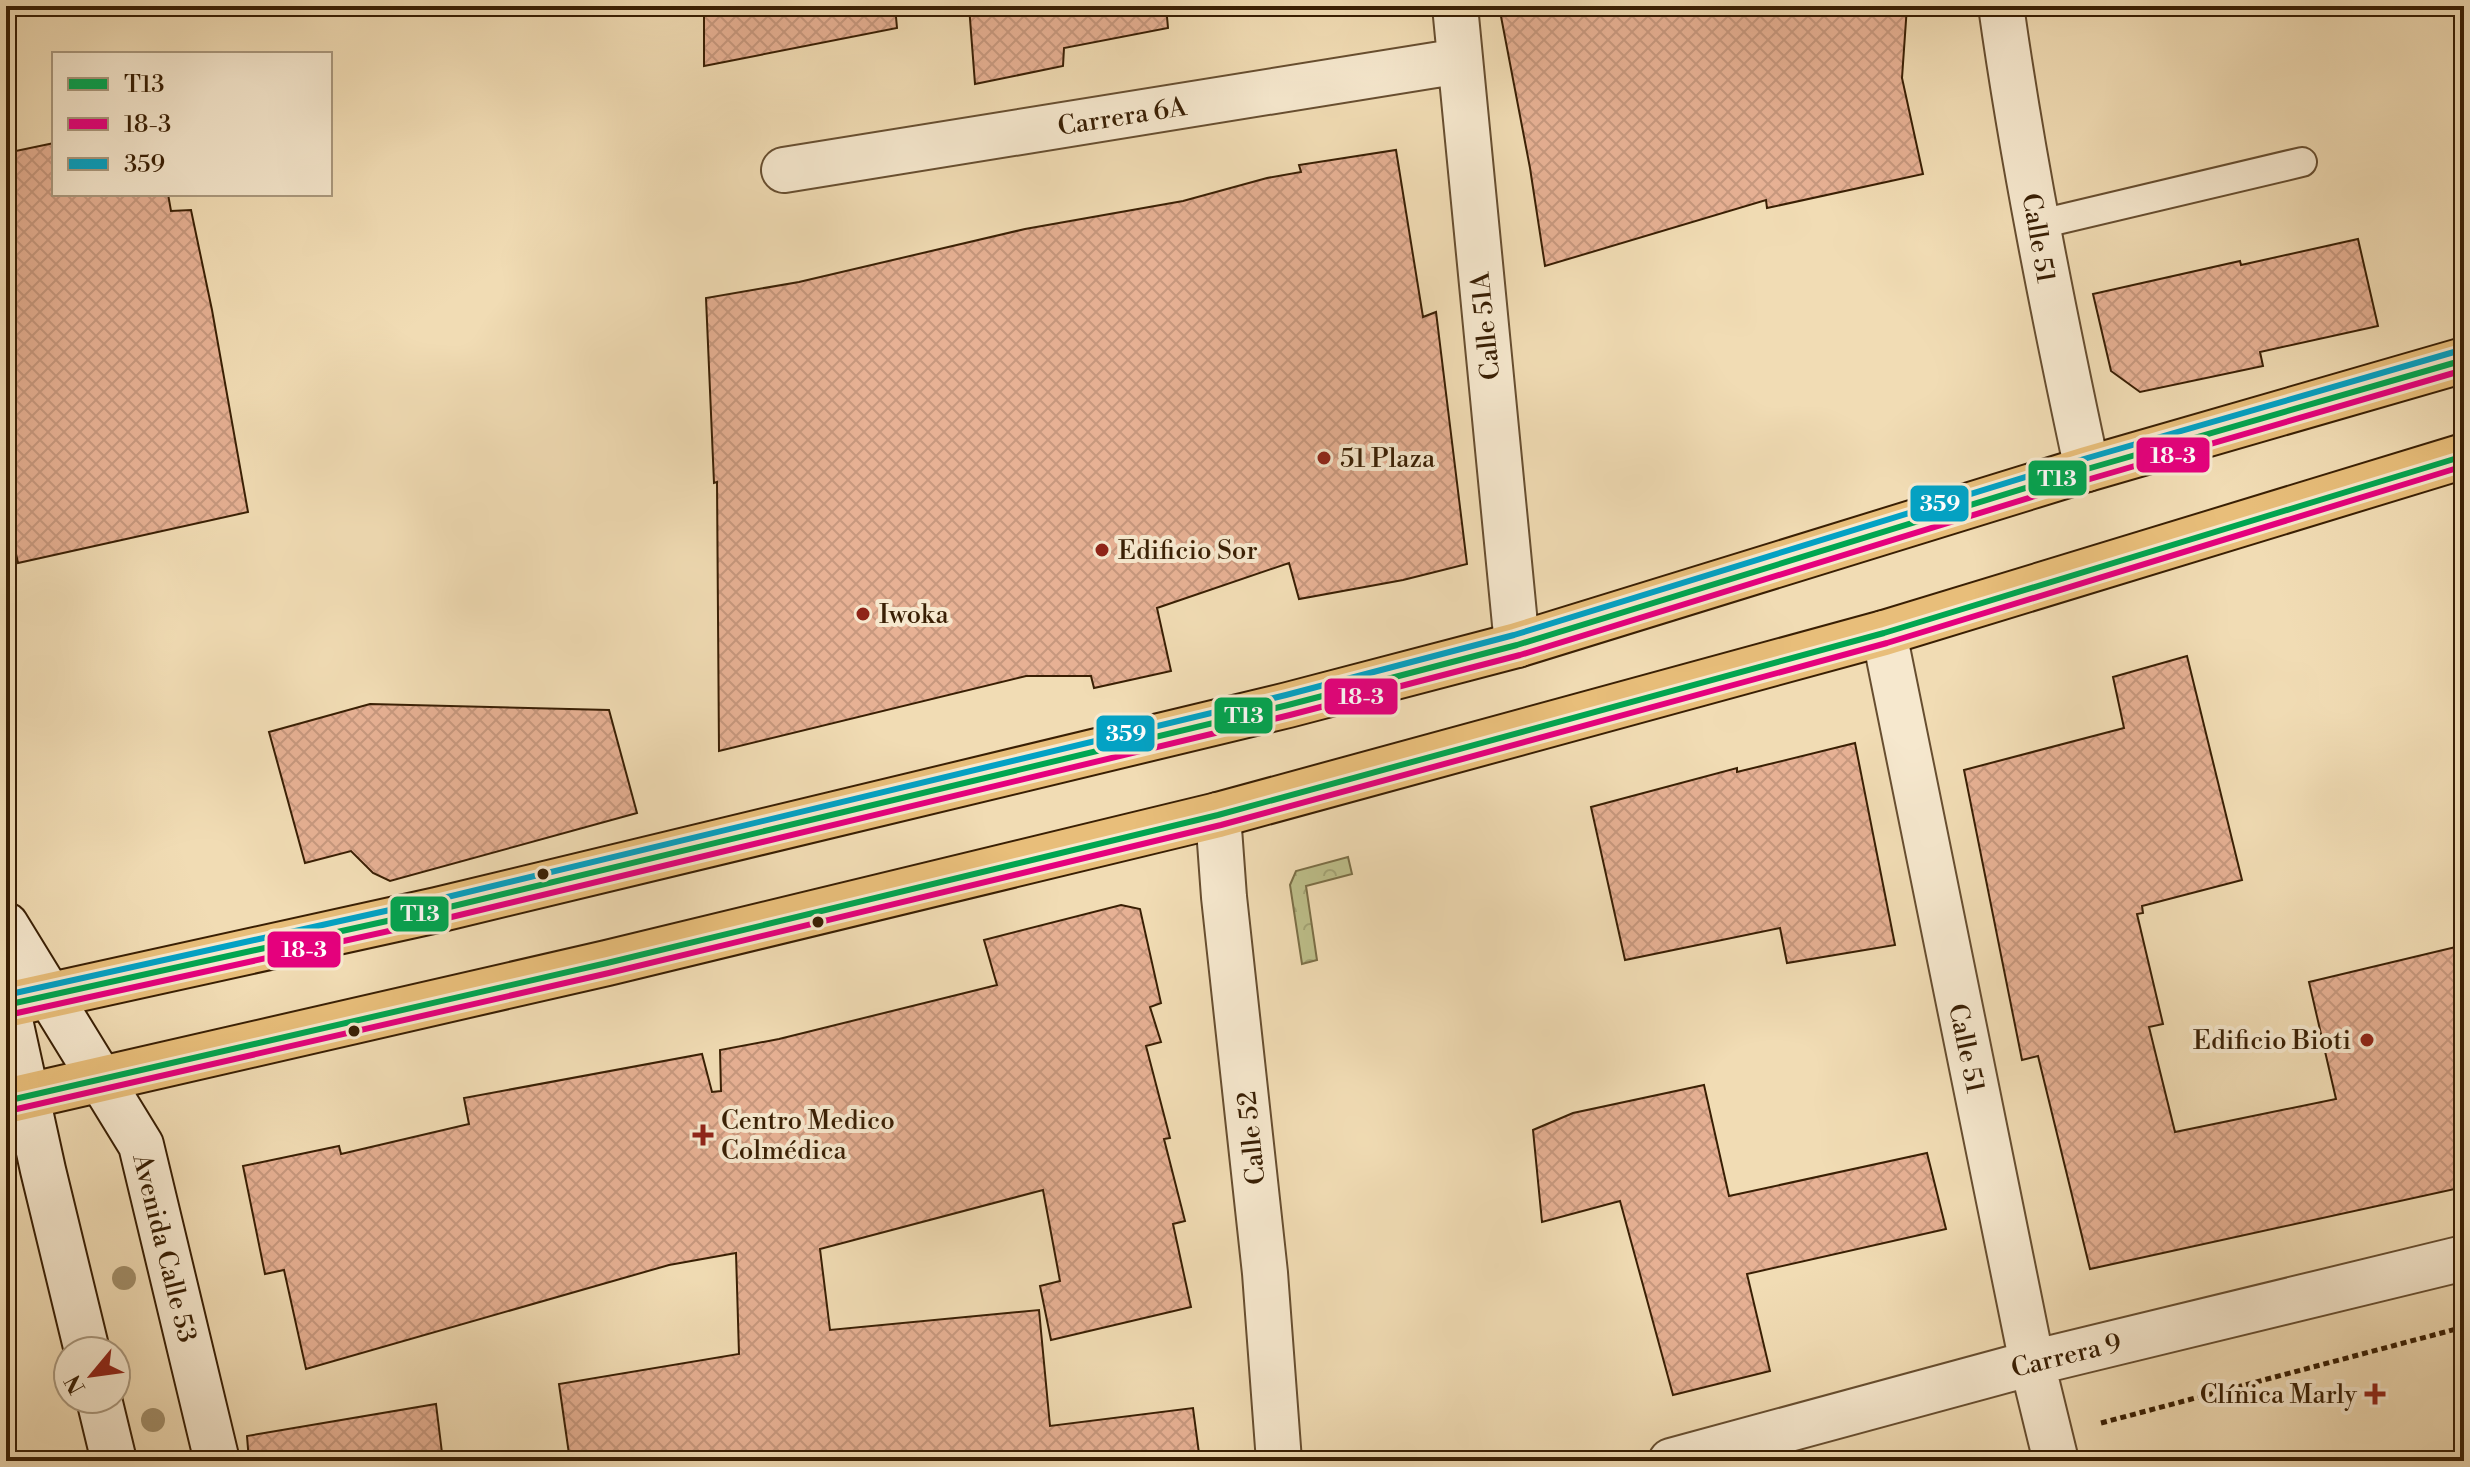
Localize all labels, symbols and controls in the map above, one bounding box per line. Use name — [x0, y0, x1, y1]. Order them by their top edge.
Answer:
legend — [52, 52, 332, 196]
text: T13 — [124, 70, 165, 100]
street label: Carrera 6A — [1055, 91, 1190, 143]
text: 18-3 — [124, 110, 171, 140]
text: 359 — [124, 150, 165, 180]
street label: Calle 51 — [2014, 191, 2062, 285]
street label: Calle 51A — [1464, 269, 1508, 381]
line badge: 18-3 — [2135, 436, 2211, 474]
place label: 51 Plaza — [1340, 443, 1436, 475]
text: 18-3 — [2150, 443, 2196, 470]
marker: 51 Plaza — [1315, 449, 1333, 467]
line badge: T13 — [2027, 459, 2088, 497]
text: T13 — [2037, 466, 2077, 493]
line badge: 359 — [1909, 484, 1970, 523]
text: 359 — [1920, 491, 1960, 518]
place label: Edificio Sor — [1118, 535, 1258, 567]
marker: Edificio Sor — [1093, 541, 1111, 559]
place label: Iwoka — [879, 599, 949, 631]
marker: Iwoka — [854, 605, 872, 623]
line badge: 18-3 — [1323, 677, 1399, 716]
text: 18-3 — [1338, 684, 1384, 711]
line badge: T13 — [1213, 696, 1274, 735]
text: T13 — [1224, 703, 1264, 730]
line badge: 359 — [1095, 714, 1156, 753]
text: 359 — [1106, 721, 1146, 748]
unlabelled marker — [535, 866, 551, 882]
line badge: T13 — [389, 895, 450, 933]
text: T13 — [400, 901, 440, 928]
unlabelled marker — [810, 914, 826, 930]
line badge: 18-3 — [266, 930, 342, 969]
text: 18-3 — [281, 937, 327, 964]
street label: Calle 51 — [1941, 1001, 1991, 1096]
unlabelled marker — [346, 1023, 362, 1039]
place label: Edificio Bioti — [2193, 1025, 2351, 1057]
marker: Edificio Bioti — [2358, 1031, 2376, 1049]
street label: Calle 52 — [1231, 1089, 1273, 1186]
place label: Centro Medico Colmédica — [721, 1105, 895, 1167]
marker: Centro Medico Colmédica — [692, 1124, 714, 1146]
street label: Avenida Calle 53 — [125, 1150, 203, 1346]
street label: Carrera 9 — [2008, 1327, 2125, 1385]
north arrow — [52, 1335, 132, 1415]
text: N — [60, 1369, 92, 1398]
place label: Clínica Marly — [2200, 1379, 2357, 1411]
marker: Clínica Marly — [2364, 1383, 2386, 1405]

